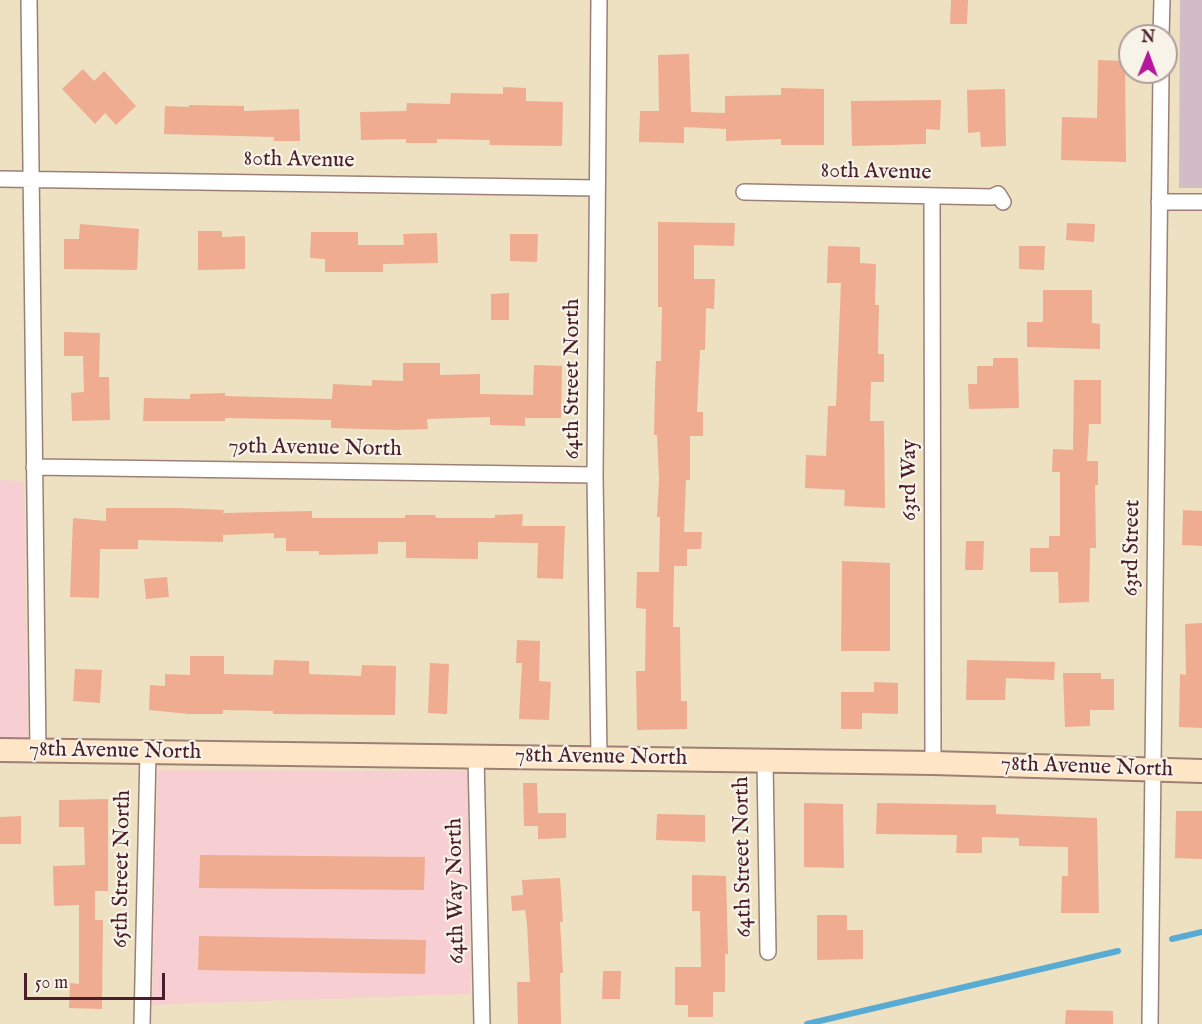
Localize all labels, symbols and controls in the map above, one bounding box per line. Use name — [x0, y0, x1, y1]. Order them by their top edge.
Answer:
north arrow — [1118, 24, 1178, 84]
text: N — [1141, 28, 1155, 48]
street label: 80th Avenue — [243, 147, 355, 175]
street label: 80th Avenue — [820, 159, 932, 187]
street label: 64th Street North — [560, 298, 586, 460]
street label: 79th Avenue North — [228, 434, 402, 464]
street label: 63rd Way — [897, 439, 923, 521]
street label: 63rd Street — [1119, 499, 1147, 597]
street label: 78th Avenue North — [29, 737, 201, 767]
street label: 78th Avenue North — [515, 743, 687, 773]
street label: 78th Avenue North — [1000, 752, 1174, 784]
street label: 64th Street North — [729, 776, 759, 938]
street label: 65th Street North — [108, 790, 138, 948]
street label: 64th Way North — [443, 818, 471, 964]
scale bar — [27, 961, 168, 999]
text: 50 m — [35, 972, 68, 995]

